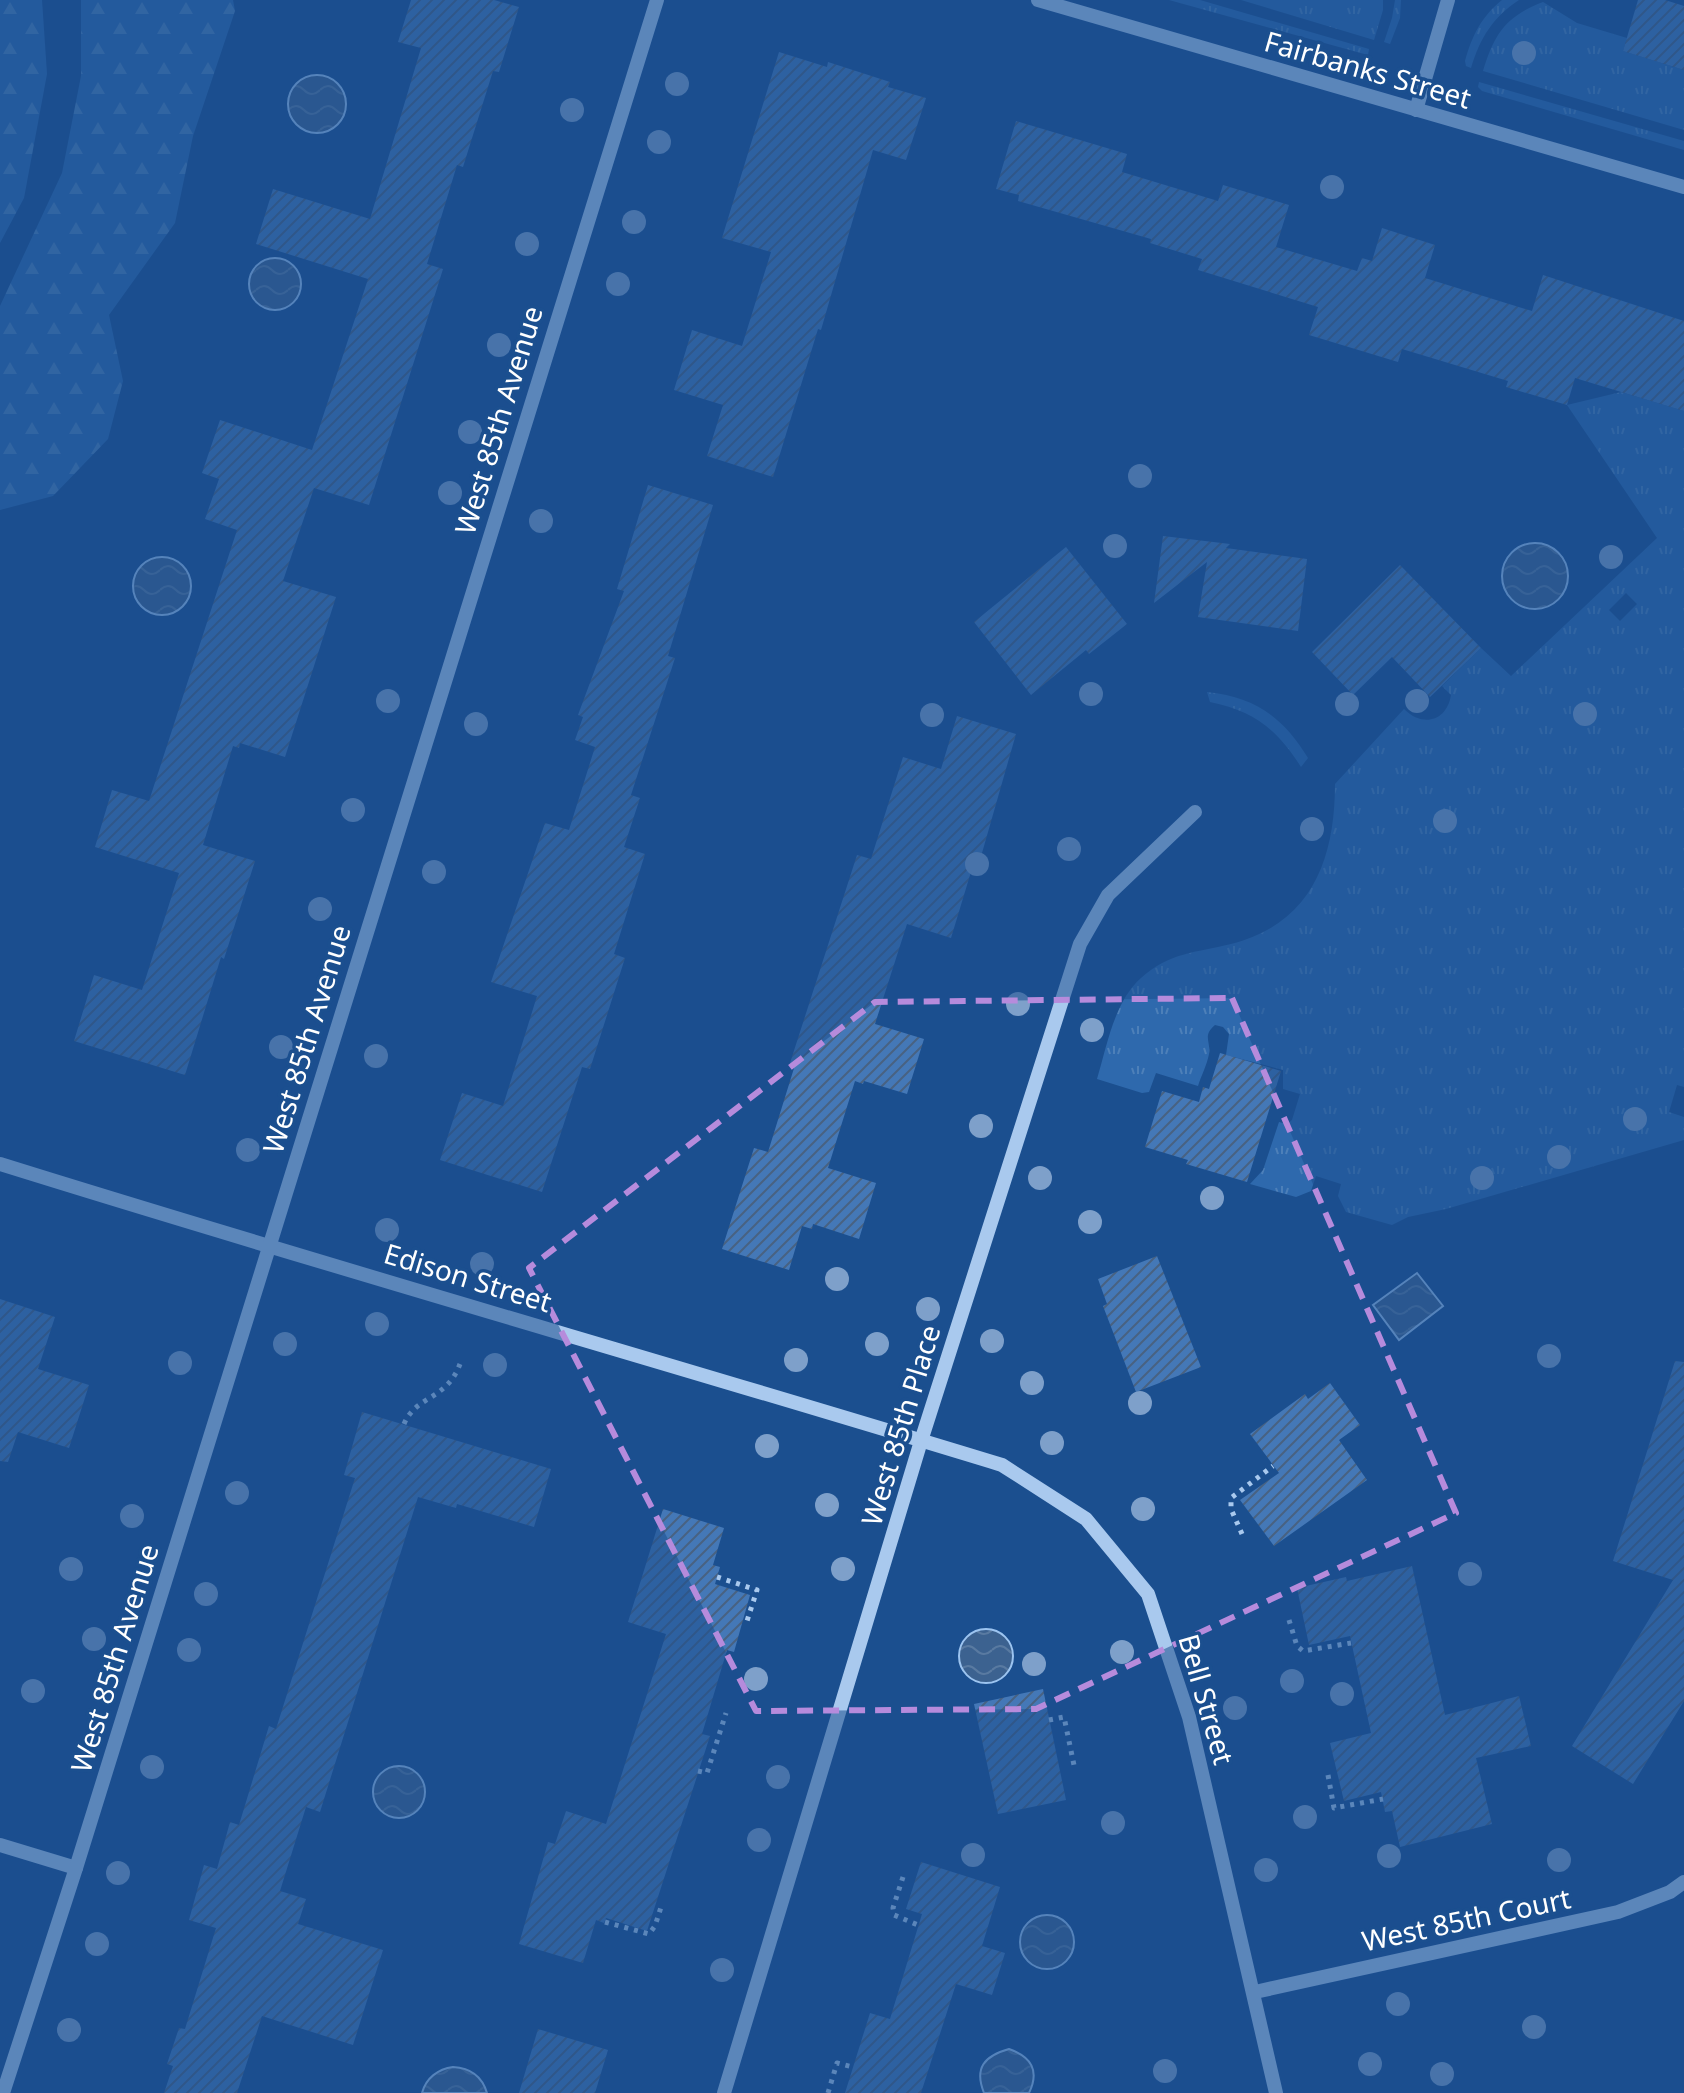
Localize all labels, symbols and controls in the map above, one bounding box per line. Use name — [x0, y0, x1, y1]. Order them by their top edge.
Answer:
street label: Fairbanks Street — [1260, 21, 1476, 117]
street label: West 85th Avenue — [445, 301, 551, 539]
street label: West 85th Avenue — [253, 920, 359, 1158]
street label: Edison Street — [380, 1234, 556, 1320]
street label: West 85th Place — [851, 1320, 949, 1530]
street label: West 85th Avenue — [61, 1539, 167, 1777]
street label: Bell Street — [1170, 1629, 1244, 1769]
street label: West 85th Court — [1358, 1878, 1574, 1960]

